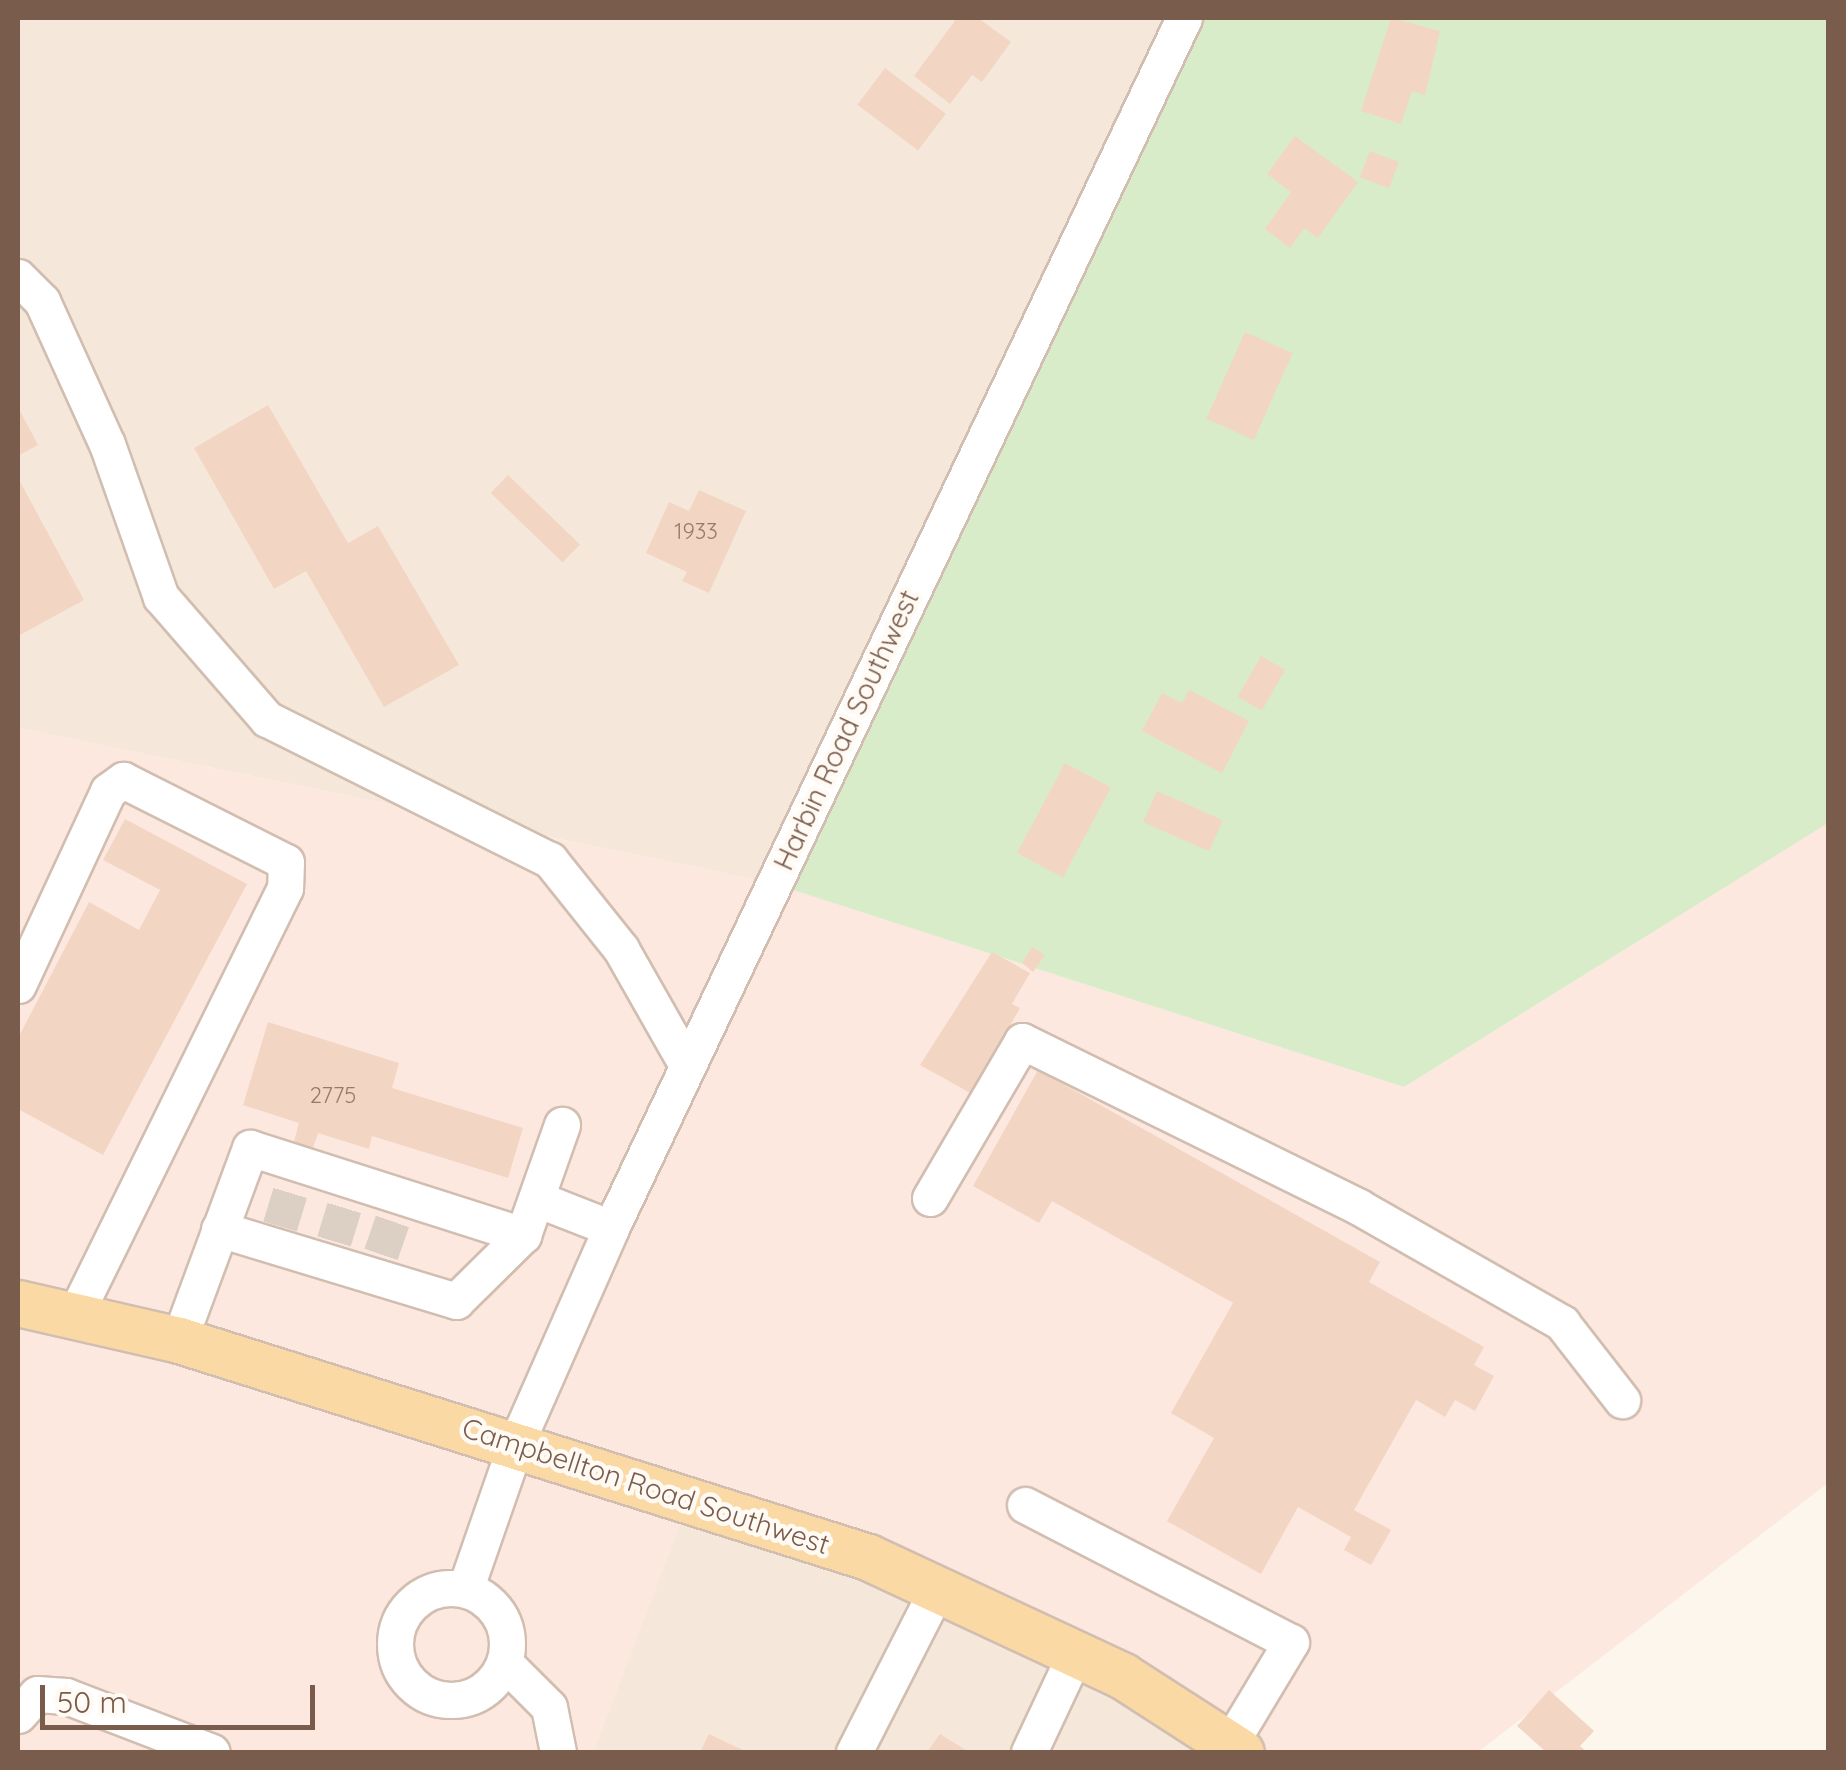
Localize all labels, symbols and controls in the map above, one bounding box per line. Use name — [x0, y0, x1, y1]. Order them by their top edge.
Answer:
house number: 1933 — [674, 519, 718, 545]
street label: Harbin Road Southwest — [766, 585, 926, 875]
house number: 2775 — [310, 1083, 356, 1109]
street label: Campbellton Road Southwest — [458, 1411, 834, 1561]
scale bar — [45, 1665, 320, 1727]
text: 50 m — [57, 1683, 127, 1721]

